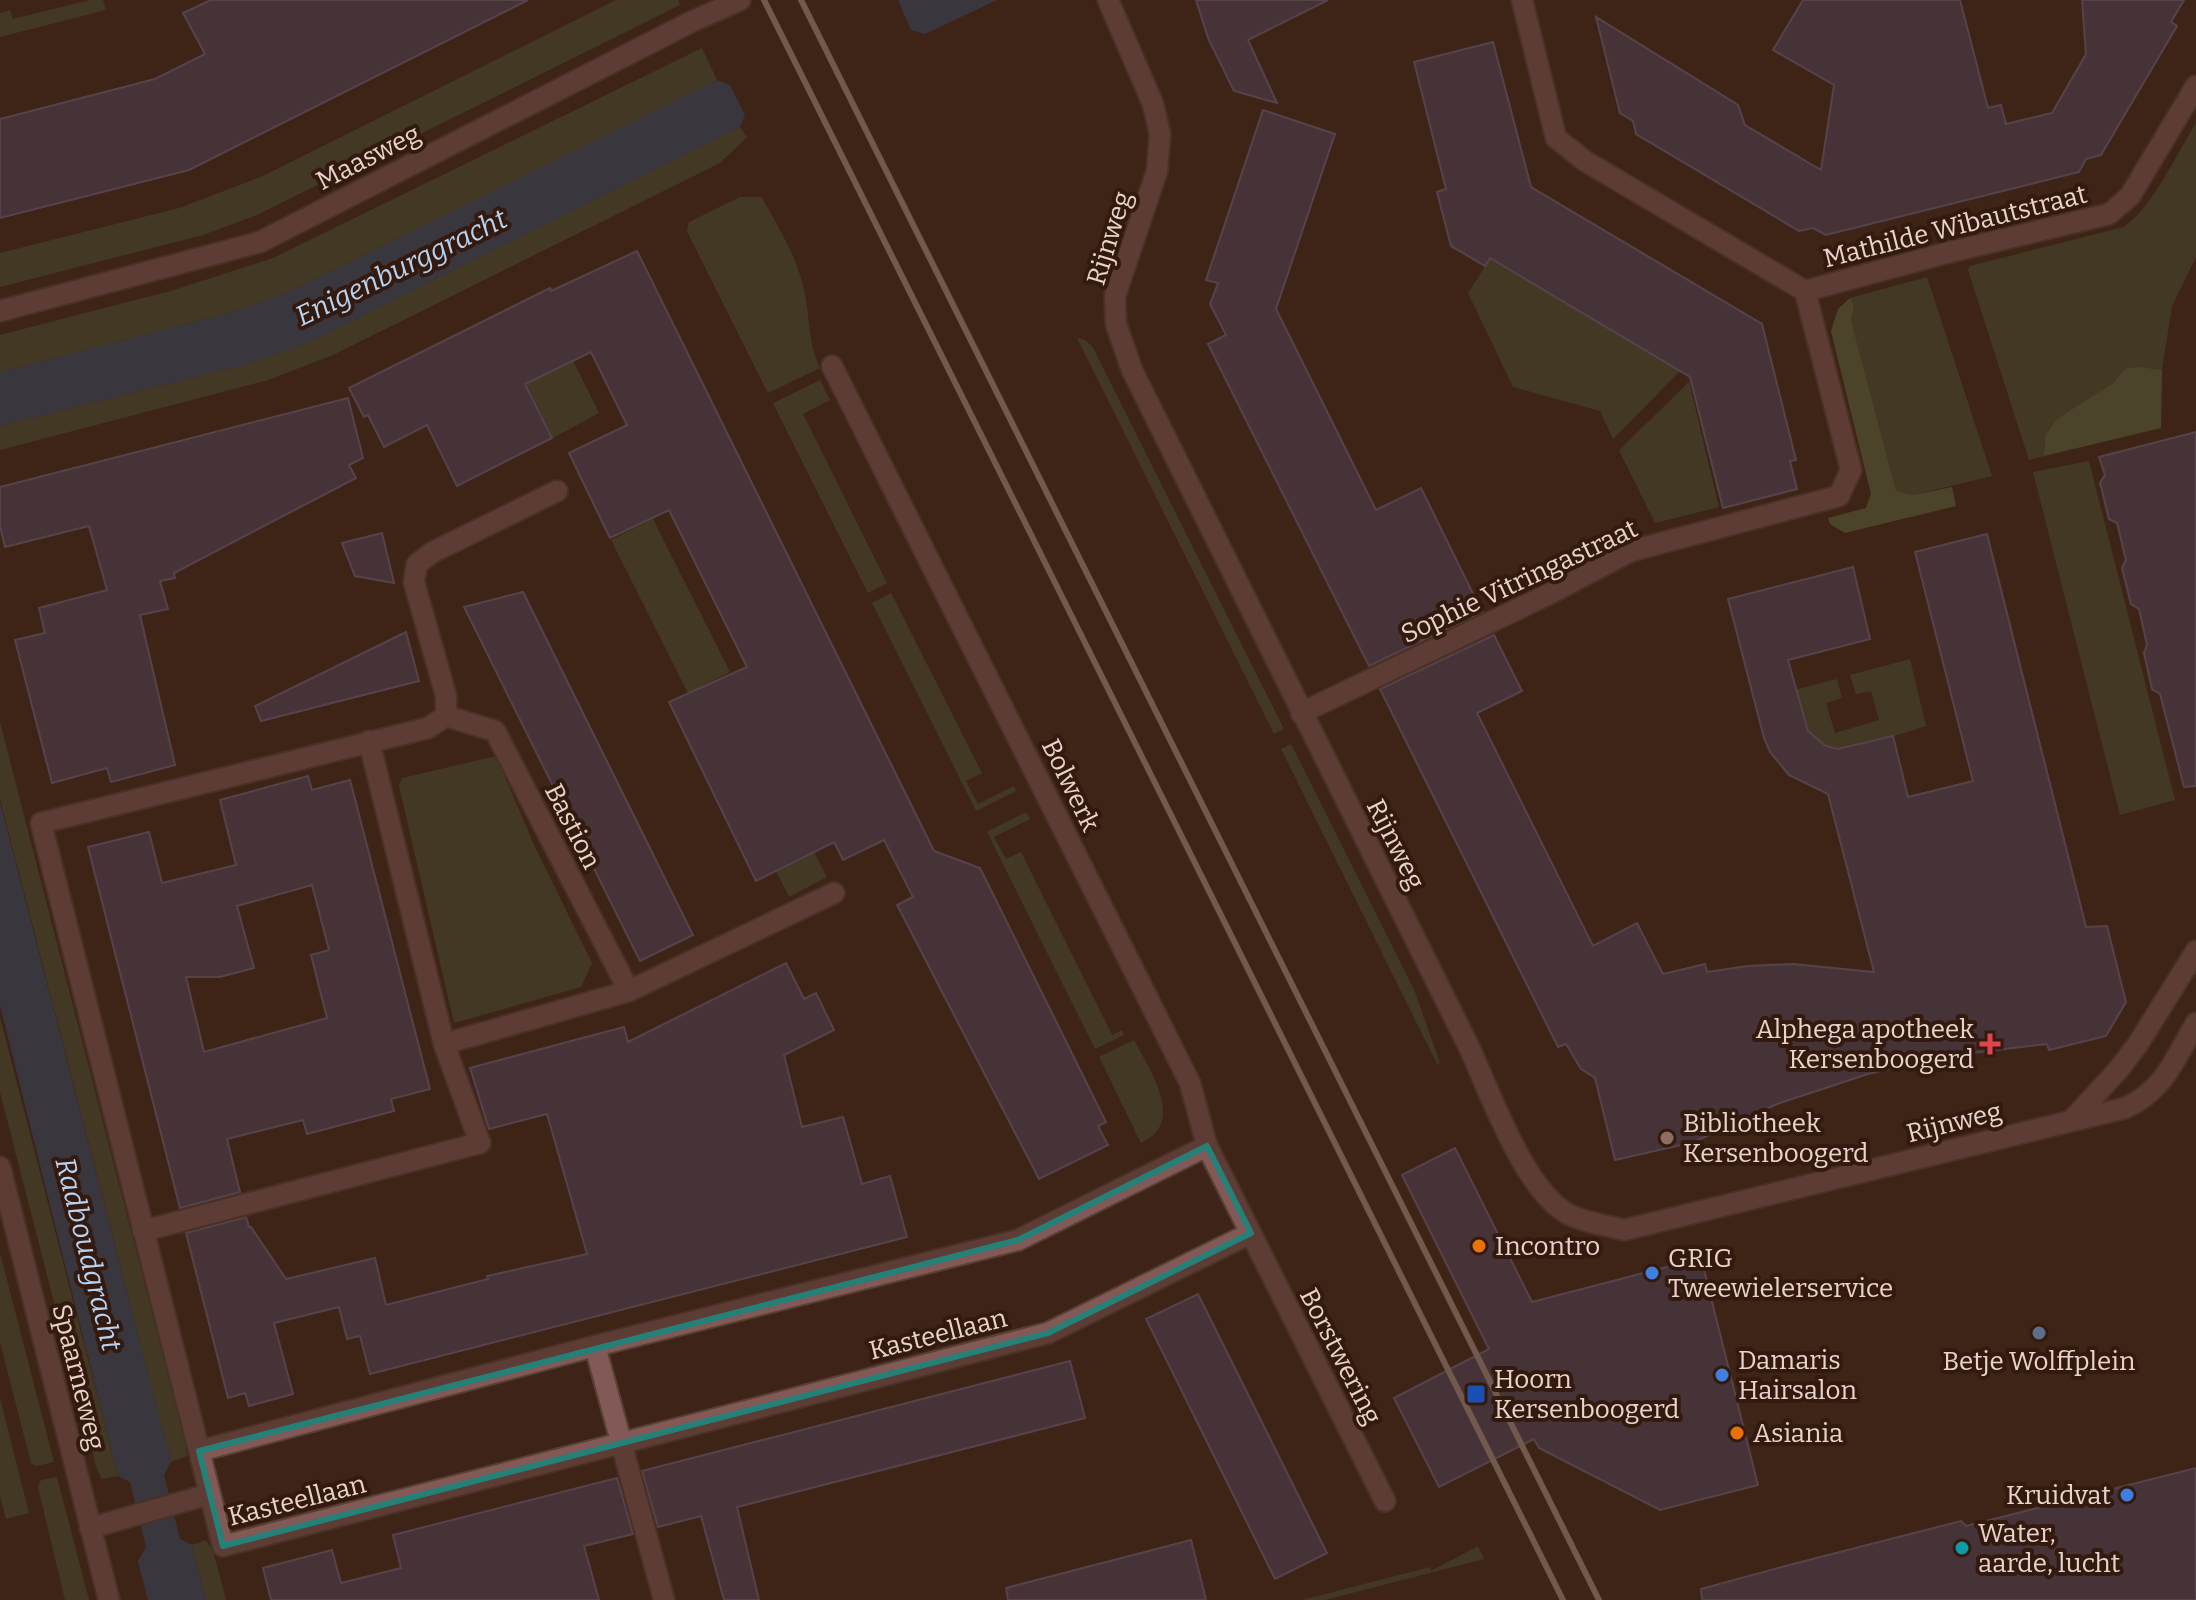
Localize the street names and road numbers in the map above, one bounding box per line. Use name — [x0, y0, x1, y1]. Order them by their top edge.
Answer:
street label: Maasweg — [311, 118, 425, 197]
street label: Mathilde Wibautstraat — [1820, 179, 2091, 274]
street label: Rijnweg — [1081, 187, 1138, 289]
street label: Sophie Vitringastraat — [1396, 513, 1643, 650]
street label: Bolwerk — [1035, 734, 1106, 837]
street label: Bastion — [538, 778, 607, 874]
street label: Rijnweg — [1360, 794, 1431, 894]
street label: Rijnweg — [1904, 1096, 2005, 1149]
street label: Borstwering — [1293, 1283, 1388, 1429]
street label: Spaarneweg — [45, 1301, 112, 1453]
street label: Kasteellaan — [866, 1302, 1011, 1367]
street label: Kasteellaan — [225, 1468, 370, 1533]

